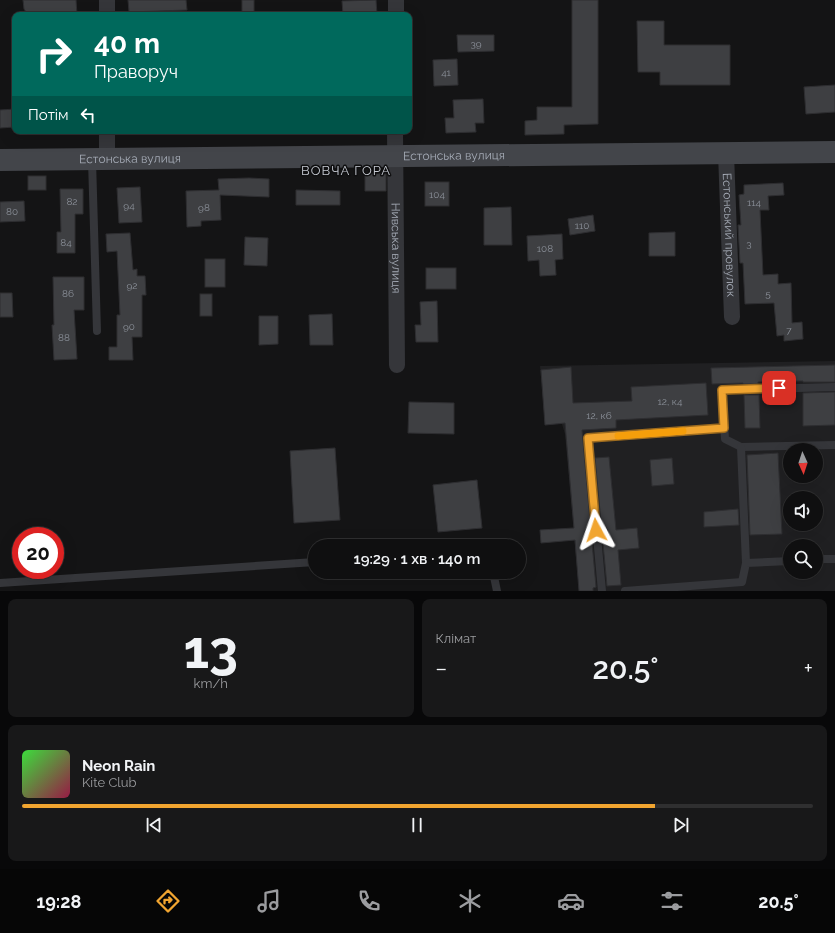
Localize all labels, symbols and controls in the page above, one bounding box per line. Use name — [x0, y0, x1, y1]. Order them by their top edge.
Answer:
text: 40 m — [94, 27, 160, 60]
icon: right — [28, 28, 80, 80]
house number: 39 — [470, 38, 482, 49]
text: Праворуч — [94, 61, 178, 82]
house number: 41 — [441, 67, 452, 78]
icon: left — [77, 104, 99, 126]
text: Потім — [28, 106, 69, 124]
street label: Естонська вулиця — [403, 148, 505, 163]
street label: Естонська вулиця — [79, 151, 181, 166]
district label: ВОВЧА ГОРА — [301, 163, 391, 178]
street label: Естонський провулок — [720, 173, 738, 297]
house number: 104 — [429, 189, 445, 200]
house number: 82 — [66, 196, 78, 207]
house number: 114 — [747, 197, 762, 208]
house number: 94 — [123, 200, 135, 211]
house number: 98 — [198, 202, 210, 213]
street label: Нивська вулиця — [389, 203, 403, 293]
house number: 80 — [6, 206, 18, 217]
house number: 110 — [575, 220, 589, 231]
house number: 84 — [60, 237, 72, 248]
house number: 3 — [746, 238, 752, 249]
house number: 108 — [537, 243, 553, 254]
house number: 92 — [126, 280, 138, 291]
house number: 86 — [62, 288, 74, 299]
house number: 5 — [765, 288, 771, 299]
house number: 90 — [123, 321, 135, 332]
house number: 7 — [786, 325, 792, 336]
house number: 88 — [58, 332, 70, 343]
pin — [762, 371, 796, 405]
icon: arrive — [768, 377, 790, 399]
house number: 12, к4 — [658, 396, 683, 407]
house number: 12, к6 — [586, 410, 612, 421]
north arrow — [783, 443, 823, 483]
map controls — [783, 443, 823, 579]
button: sound — [783, 491, 823, 531]
position arrow — [575, 509, 617, 551]
speed limit sign: 20 — [12, 527, 64, 579]
button: search — [783, 539, 823, 579]
text: 19:29 · 1 хв · 140 m — [354, 550, 480, 568]
text: 13 — [183, 619, 238, 680]
text: Клімат — [436, 631, 476, 646]
text: 20.5° — [593, 651, 659, 686]
text: − — [436, 655, 447, 681]
text: + — [804, 655, 813, 681]
text: km/h — [194, 676, 228, 691]
text: Neon Rain — [82, 757, 155, 775]
text: Kite Club — [82, 775, 137, 790]
icon: previous — [143, 814, 165, 836]
icon: pause — [406, 814, 428, 836]
icon: next — [670, 814, 692, 836]
icon: directions — [154, 887, 182, 915]
icon: music — [255, 887, 283, 915]
icon: phone — [355, 887, 383, 915]
icon: climate — [456, 887, 484, 915]
icon: car — [557, 887, 585, 915]
icon: filters — [658, 887, 686, 915]
text: 19:28 — [36, 891, 81, 912]
text: 20.5° — [758, 891, 799, 912]

